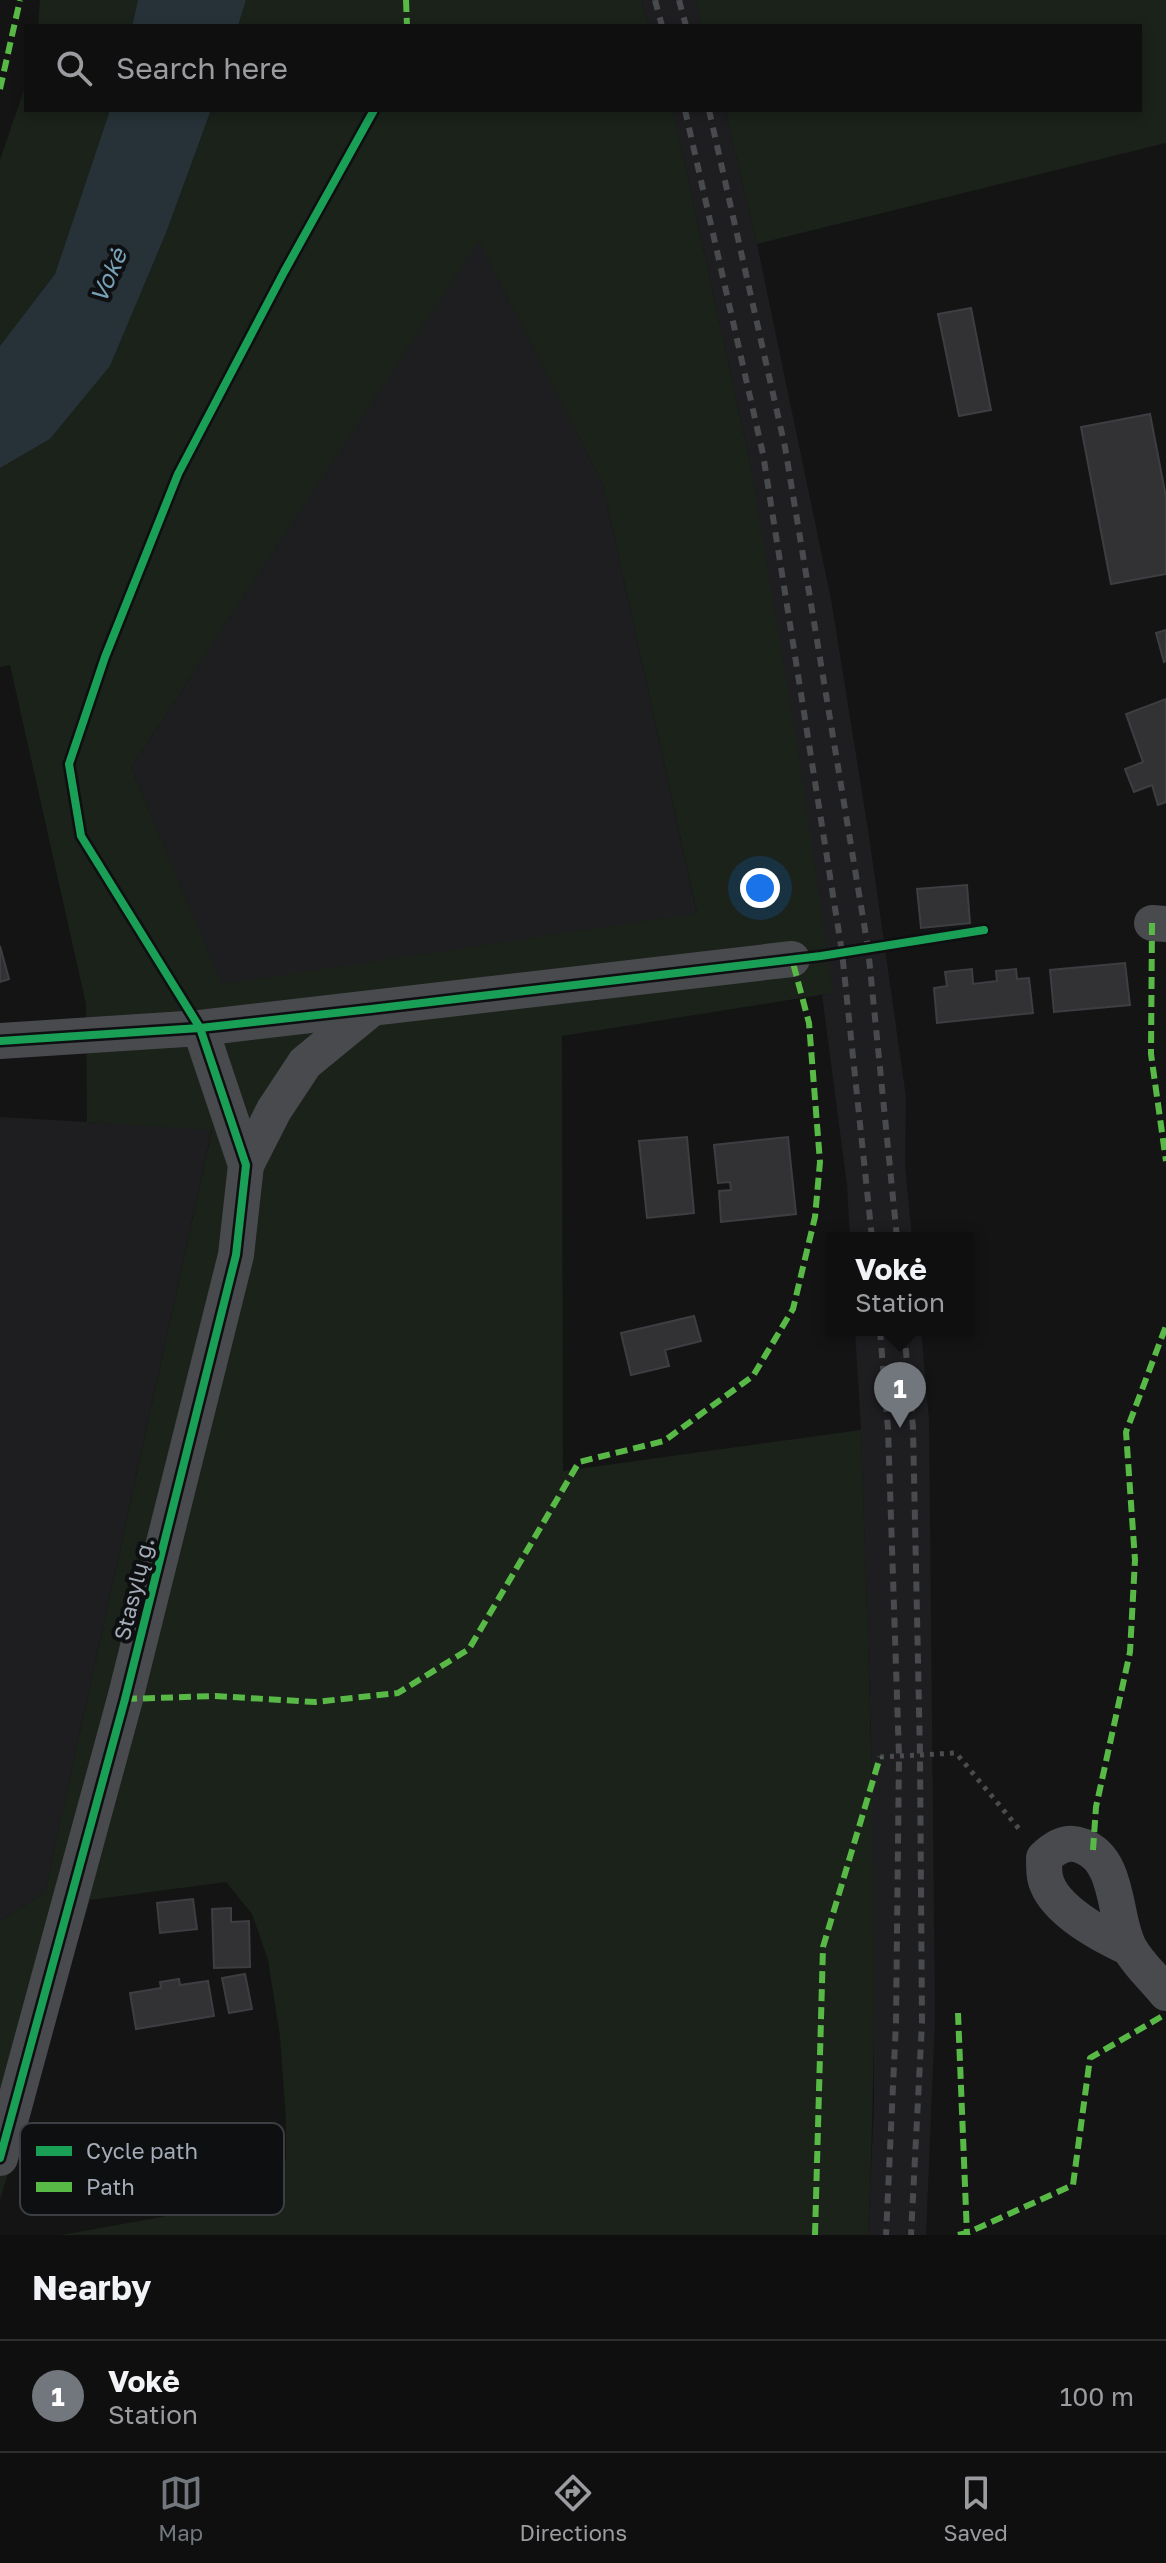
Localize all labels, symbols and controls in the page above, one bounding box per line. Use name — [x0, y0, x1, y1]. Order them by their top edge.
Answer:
search box — [24, 24, 1142, 112]
icon: search — [52, 46, 96, 90]
text: Search here — [116, 50, 288, 86]
water label: Vokė — [83, 242, 133, 307]
your location — [740, 868, 780, 908]
popup — [826, 1232, 974, 1336]
text: Vokė — [855, 1251, 927, 1287]
text: Station — [855, 1287, 945, 1318]
pin: 1 — [874, 1362, 926, 1428]
street label: Stasylų g. — [108, 1535, 159, 1643]
legend — [20, 2123, 284, 2215]
text: Cycle path — [86, 2137, 198, 2164]
text: Path — [86, 2173, 135, 2200]
text: Nearby — [32, 2267, 152, 2307]
text: Vokė — [108, 2363, 180, 2399]
text: 1 — [51, 2381, 65, 2412]
text: 100 m — [1060, 2381, 1134, 2412]
text: Station — [108, 2399, 198, 2430]
tab: Map — [158, 2471, 203, 2546]
tab: Directions — [520, 2471, 627, 2546]
tab: Saved — [944, 2471, 1008, 2546]

